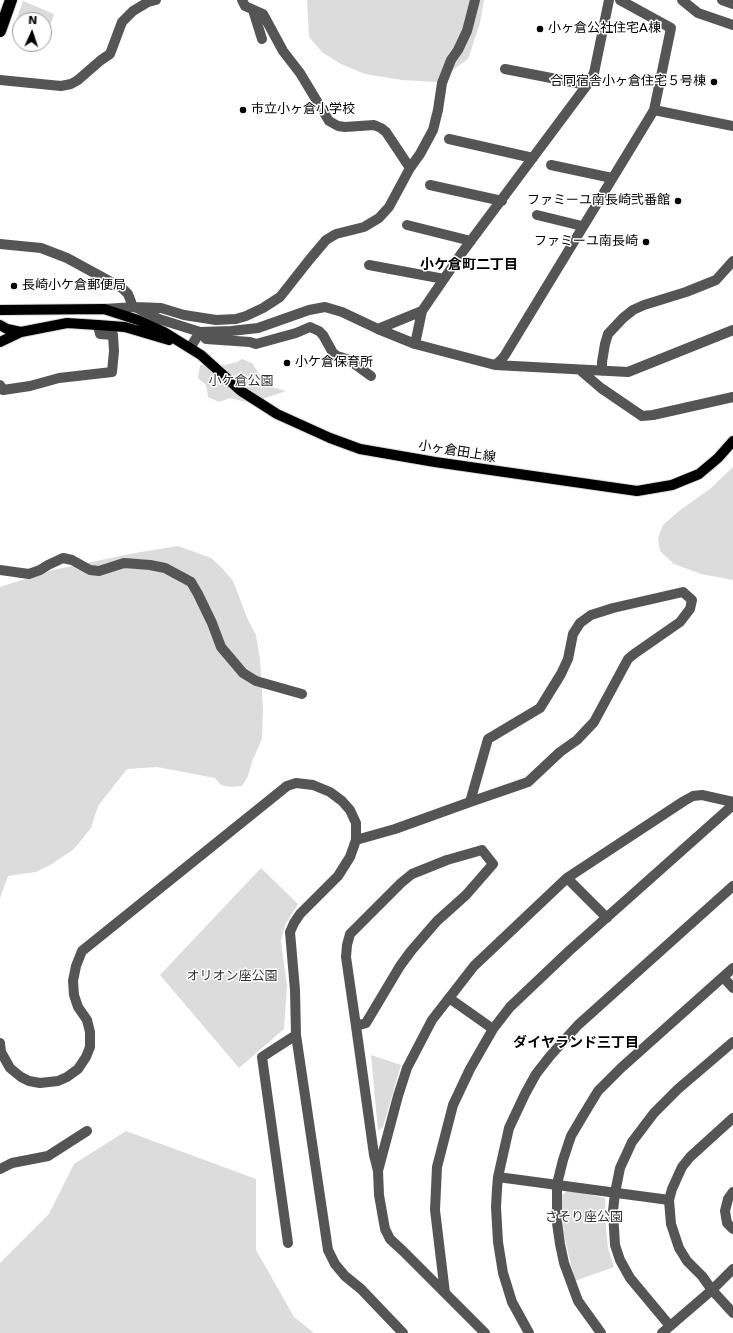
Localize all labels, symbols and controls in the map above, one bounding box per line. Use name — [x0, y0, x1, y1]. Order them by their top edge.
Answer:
north arrow — [12, 12, 52, 52]
text: N — [28, 14, 38, 27]
place label: 小ヶ倉公社住宅A棟 — [548, 21, 661, 37]
marker: 小ヶ倉公社住宅A棟 — [535, 24, 545, 34]
place label: 合同宿舎小ヶ倉住宅５号棟 — [550, 74, 706, 90]
marker: 合同宿舎小ヶ倉住宅５号棟 — [709, 77, 719, 87]
place label: 市立小ヶ倉小学校 — [251, 102, 355, 118]
marker: 市立小ヶ倉小学校 — [238, 105, 248, 115]
place label: ファミーユ南長崎弐番館 — [527, 193, 670, 209]
marker: ファミーユ南長崎弐番館 — [673, 196, 683, 206]
place label: ファミーユ南長崎 — [534, 234, 638, 250]
marker: ファミーユ南長崎 — [641, 237, 651, 247]
district label: 小ケ倉町二丁目 — [420, 257, 518, 273]
place label: 長崎小ケ倉郵便局 — [22, 278, 126, 294]
marker: 長崎小ケ倉郵便局 — [9, 281, 19, 291]
place label: 小ケ倉保育所 — [295, 355, 373, 371]
marker: 小ケ倉保育所 — [282, 358, 292, 368]
park label: 小ケ倉公園 — [209, 374, 273, 390]
street label: 小ヶ倉田上線 — [417, 438, 497, 466]
park label: オリオン座公園 — [187, 969, 277, 985]
district label: ダイヤランド三丁目 — [513, 1035, 639, 1051]
park label: さそり座公園 — [545, 1210, 623, 1226]

